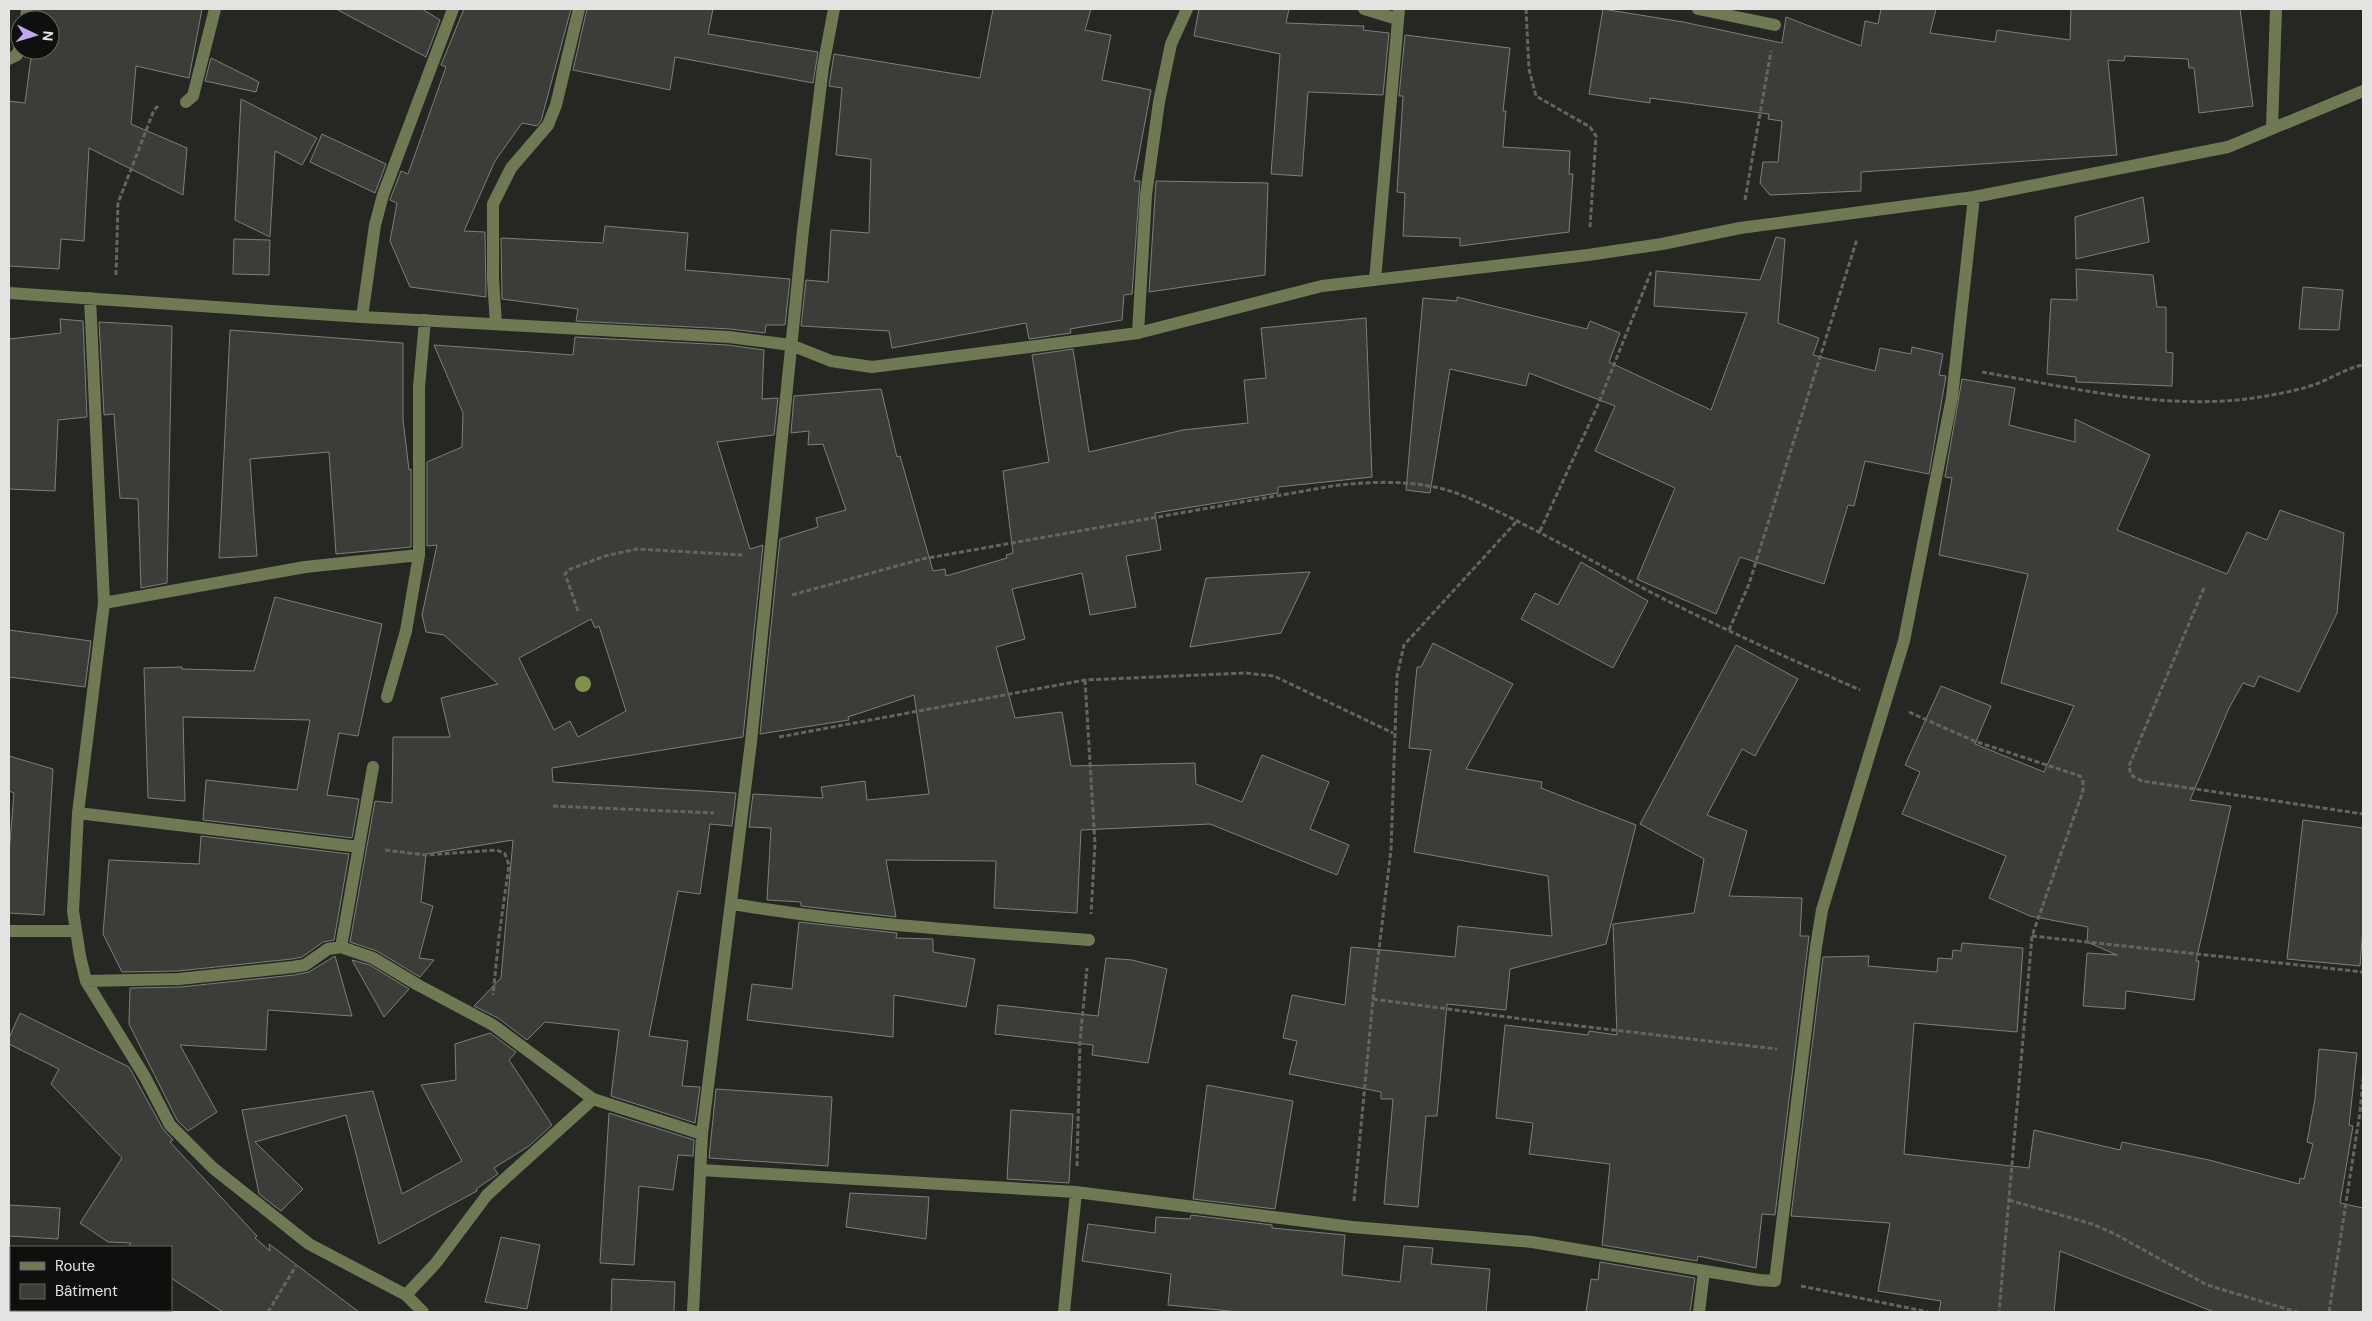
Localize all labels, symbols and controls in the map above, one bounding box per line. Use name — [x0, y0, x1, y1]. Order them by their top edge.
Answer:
north arrow — [10, 10, 60, 60]
text: N — [39, 30, 57, 42]
legend — [10, 1246, 172, 1311]
text: Route — [55, 1256, 95, 1276]
text: Bâtiment — [55, 1281, 118, 1301]

